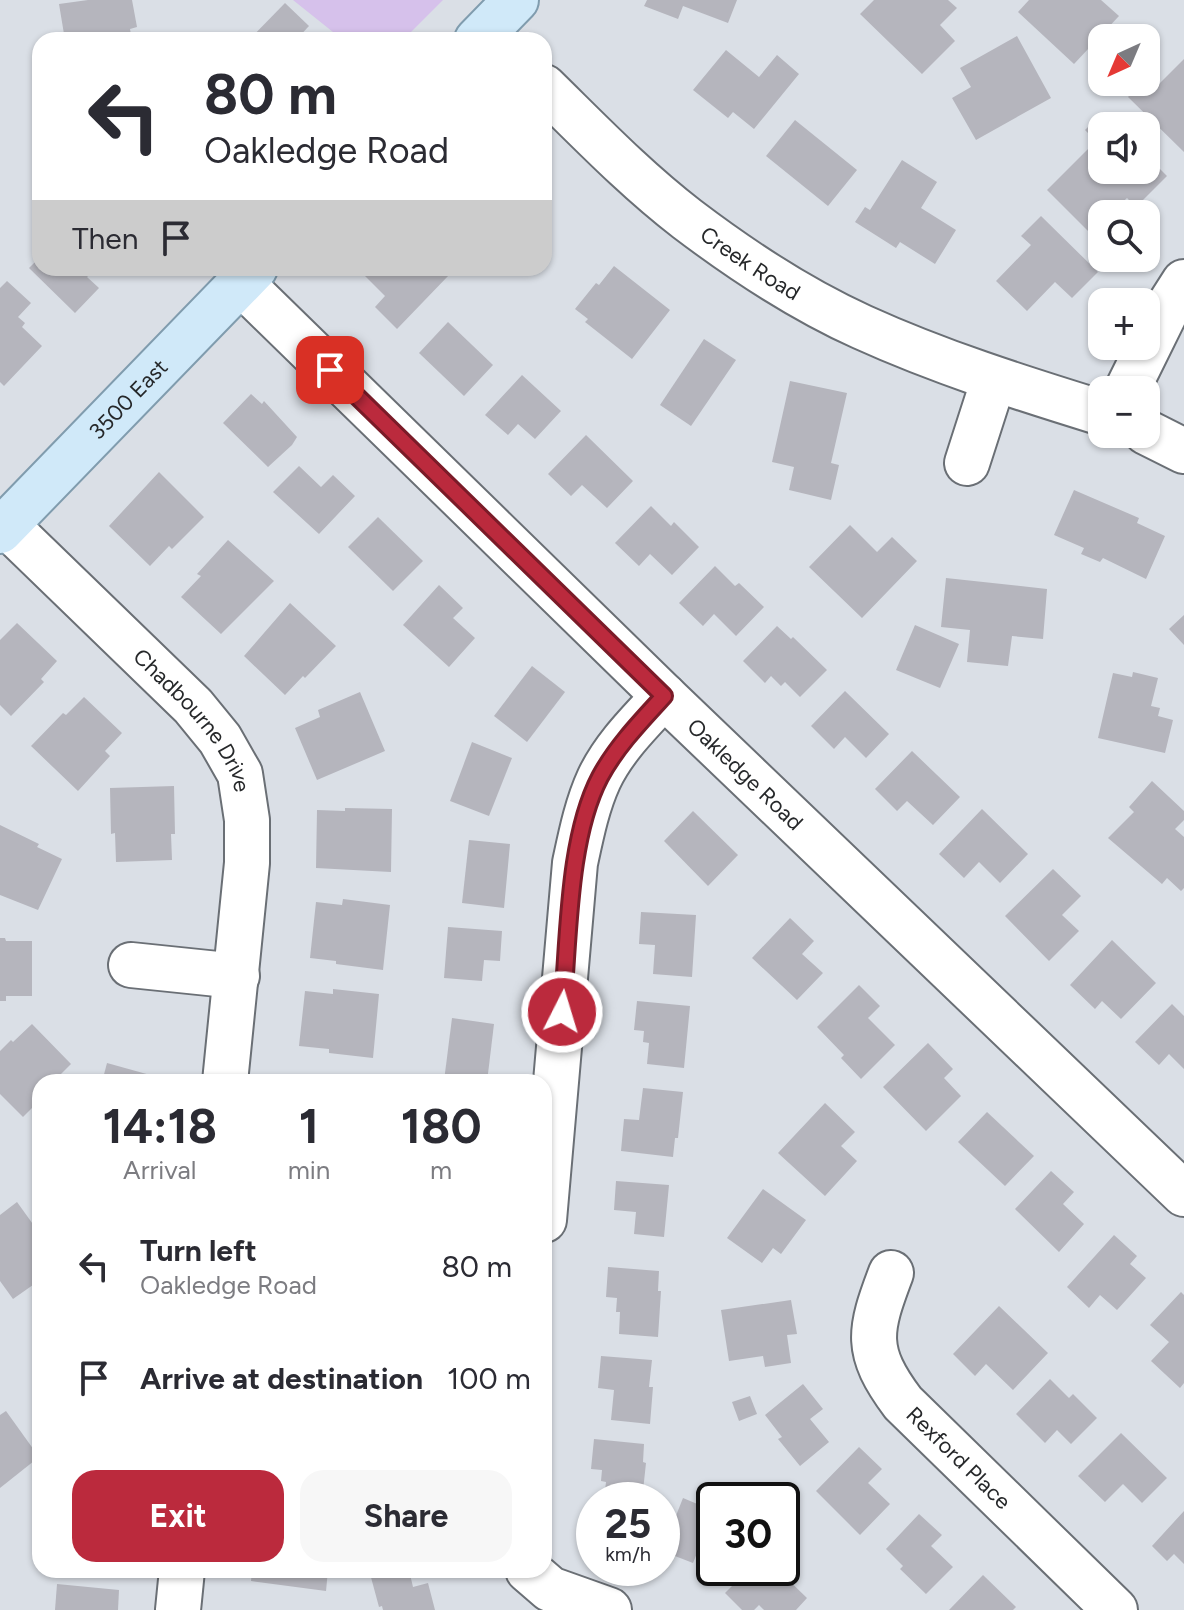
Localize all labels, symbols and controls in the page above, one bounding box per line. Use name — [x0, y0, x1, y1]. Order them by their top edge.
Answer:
north arrow — [1088, 24, 1160, 96]
map controls — [1088, 24, 1160, 448]
text: 80 m — [204, 61, 337, 128]
icon: left — [72, 64, 176, 168]
button: sound — [1088, 112, 1160, 184]
text: Oakledge Road — [204, 129, 449, 172]
button: search — [1088, 200, 1160, 272]
icon: arrive — [154, 216, 198, 260]
text: Then — [72, 220, 138, 257]
street label: Creek Road — [695, 220, 805, 306]
button: + — [1088, 288, 1160, 360]
pin — [296, 336, 364, 404]
icon: arrive — [308, 348, 352, 392]
street label: 3500 East — [83, 353, 173, 445]
button: − — [1088, 376, 1160, 448]
street label: Chadbourne Drive — [128, 642, 256, 794]
street label: Oakledge Road — [682, 712, 809, 836]
position arrow — [520, 970, 604, 1054]
text: 14:18 — [102, 1097, 217, 1155]
text: 1 — [299, 1097, 319, 1155]
text: 180 — [401, 1097, 482, 1155]
text: Arrival — [123, 1154, 197, 1186]
text: min — [288, 1154, 330, 1186]
text: m — [430, 1154, 452, 1186]
text: Turn left — [140, 1232, 257, 1269]
icon: left — [72, 1244, 116, 1288]
text: 80 m — [441, 1248, 512, 1285]
text: Oakledge Road — [140, 1269, 317, 1301]
icon: arrive — [72, 1356, 116, 1400]
text: Arrive at destination — [140, 1360, 423, 1397]
text: 100 m — [447, 1360, 531, 1397]
street label: Rexford Place — [901, 1401, 1017, 1515]
button: Exit — [72, 1470, 284, 1562]
button: Share — [300, 1470, 512, 1562]
speed limit sign: 30 — [696, 1482, 800, 1586]
text: 25 — [605, 1500, 651, 1548]
text: km/h — [605, 1542, 651, 1566]

